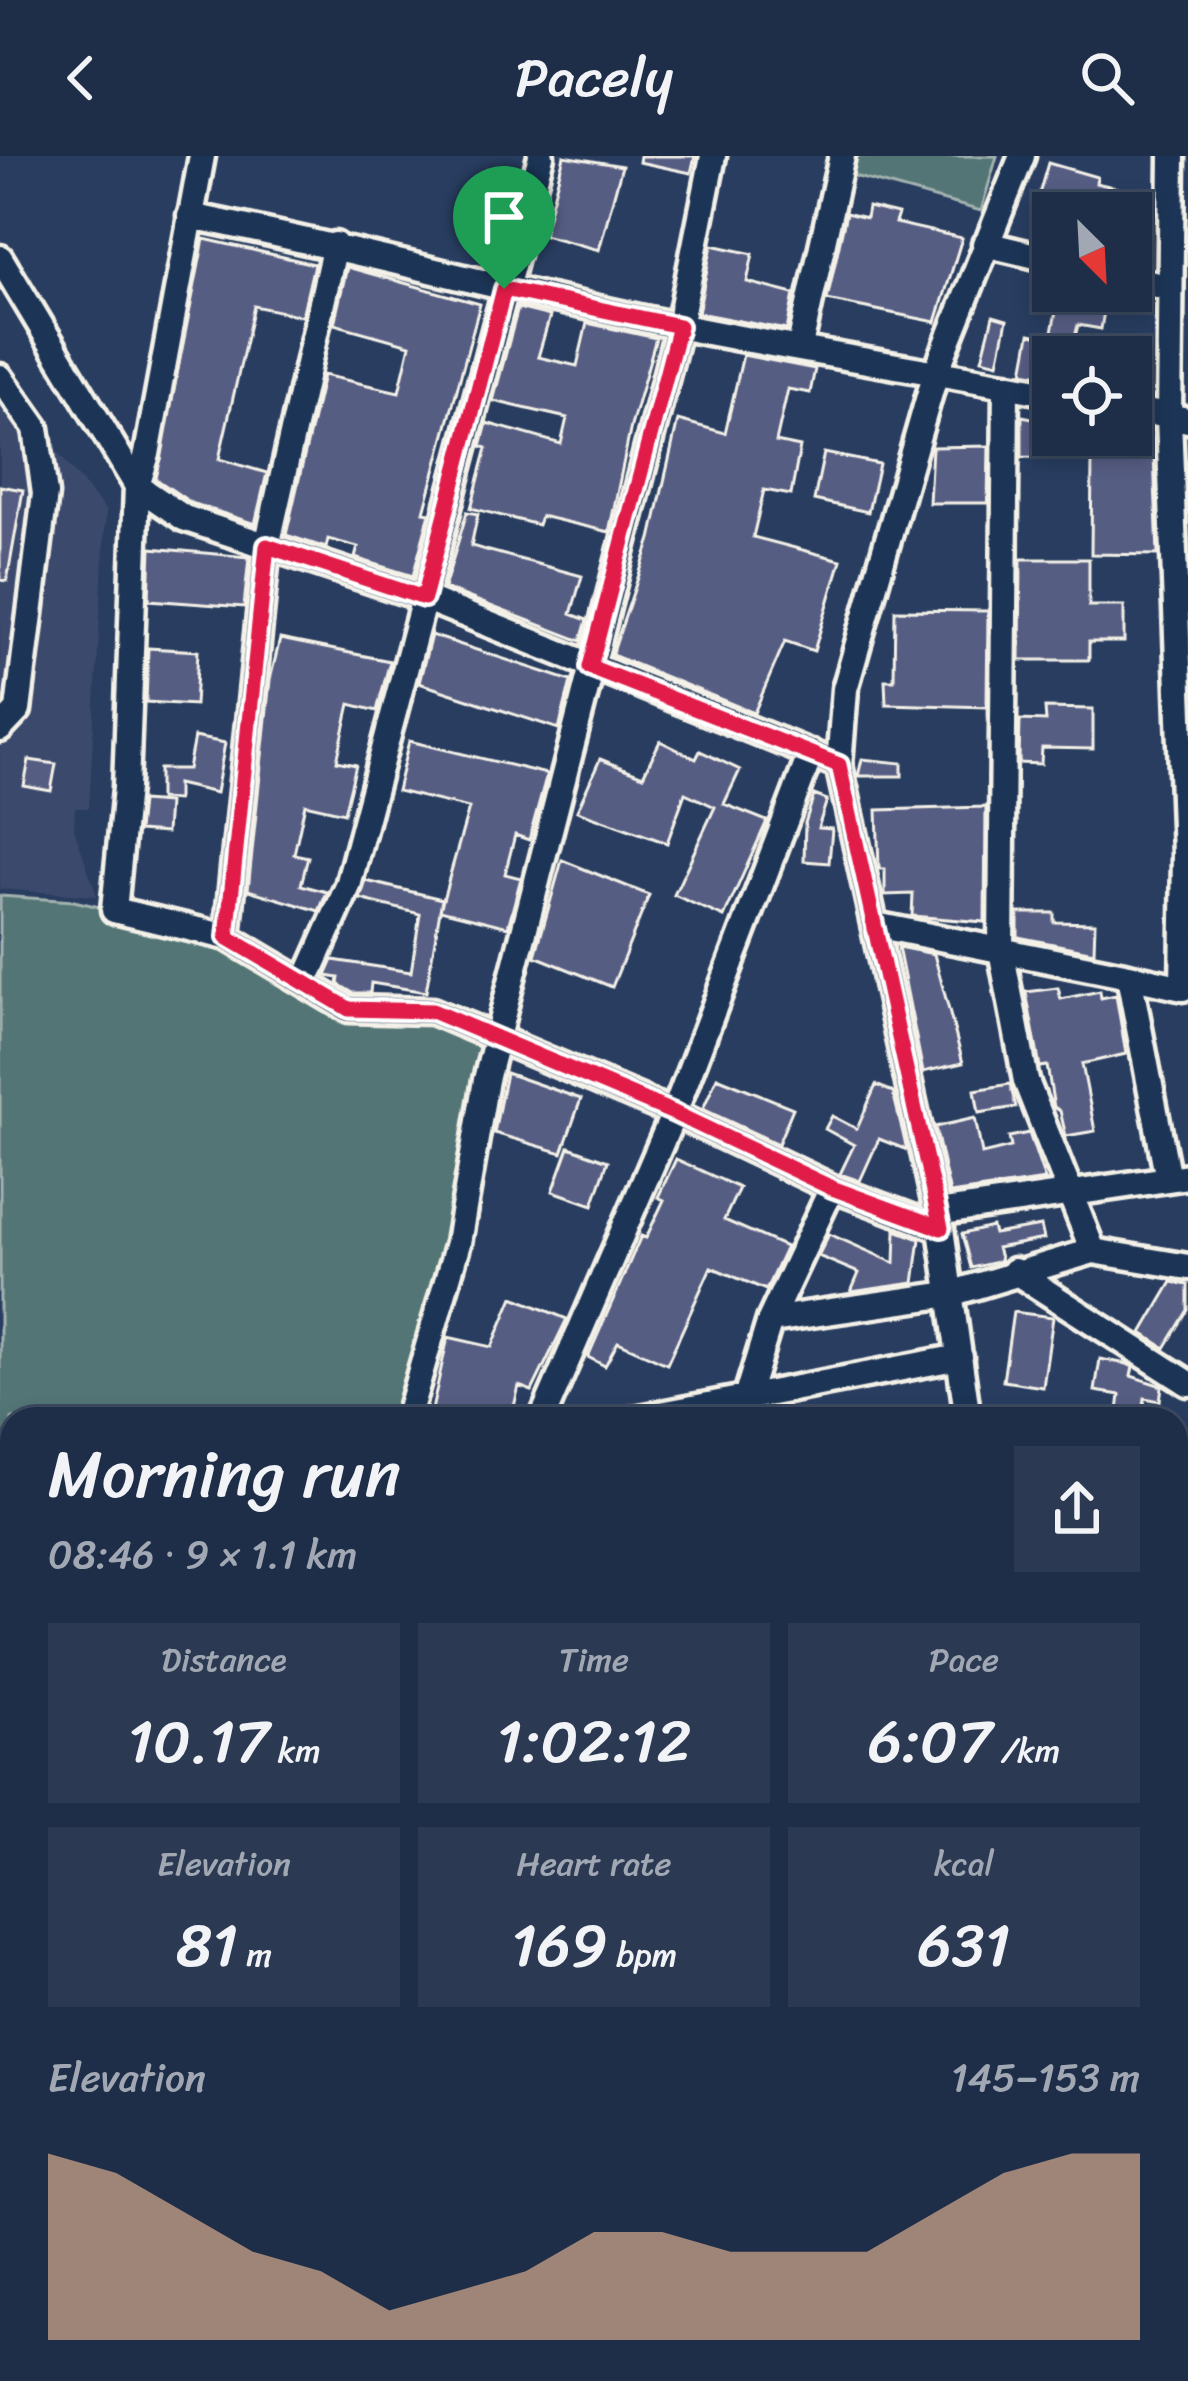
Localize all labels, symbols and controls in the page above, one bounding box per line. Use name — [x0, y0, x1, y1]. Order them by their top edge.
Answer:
text: Pacely — [515, 30, 673, 126]
icon: back — [48, 45, 114, 111]
icon: search — [1074, 45, 1140, 111]
pin — [453, 166, 555, 289]
icon: arrive — [471, 184, 537, 250]
north arrow — [1032, 192, 1152, 312]
map controls — [1032, 192, 1152, 456]
button: locate — [1032, 336, 1152, 456]
text: Morning run — [48, 1416, 401, 1533]
button: share — [1014, 1446, 1140, 1572]
text: 08:46 · 9 × 1.1 km — [48, 1520, 357, 1589]
text: Distance — [161, 1631, 287, 1689]
text: Time — [559, 1631, 629, 1689]
text: Pace — [929, 1631, 999, 1689]
text: 10.17 — [127, 1689, 269, 1795]
text: 1:02:12 — [497, 1689, 691, 1795]
text: 6:07 — [868, 1689, 992, 1795]
text: km — [269, 1722, 321, 1780]
text: /km — [992, 1722, 1060, 1780]
text: Elevation — [157, 1835, 291, 1893]
text: Heart rate — [517, 1835, 671, 1893]
text: kcal — [934, 1835, 994, 1893]
text: 81 — [176, 1893, 238, 1999]
text: 169 — [511, 1893, 608, 1999]
text: 631 — [918, 1893, 1010, 1999]
text: m — [238, 1926, 272, 1984]
text: bpm — [608, 1926, 677, 1984]
text: Elevation — [48, 2043, 206, 2112]
text: 145–153 m — [951, 2043, 1140, 2112]

